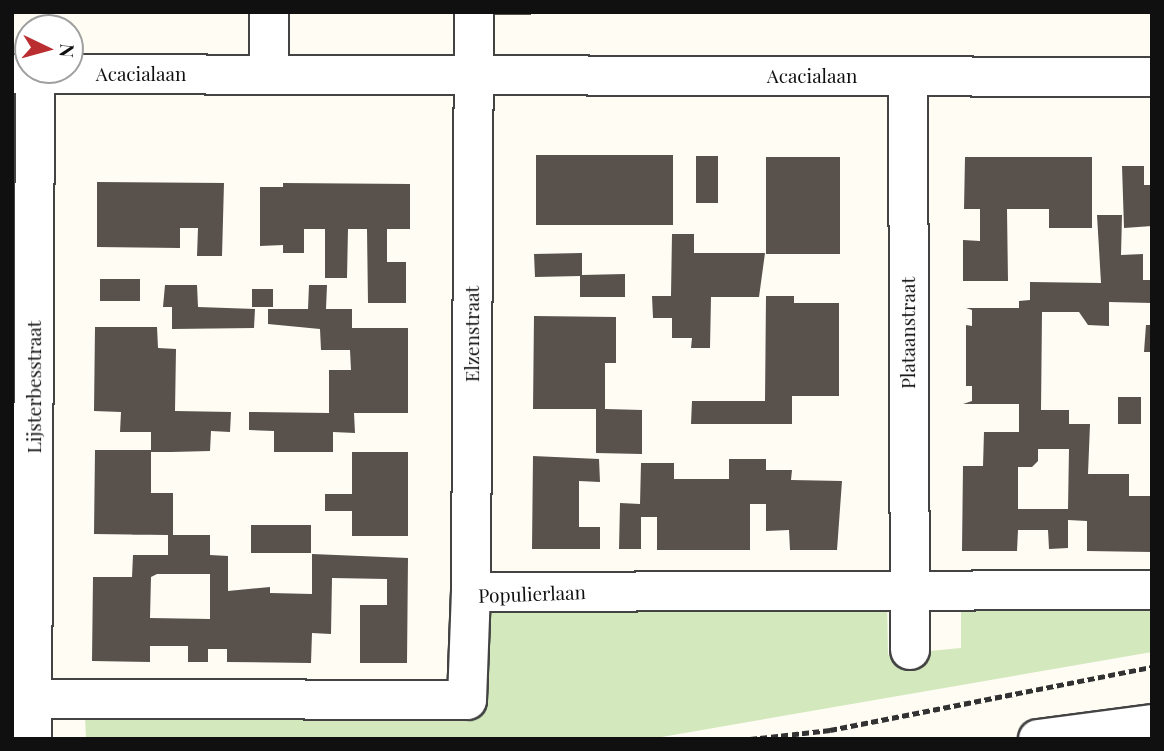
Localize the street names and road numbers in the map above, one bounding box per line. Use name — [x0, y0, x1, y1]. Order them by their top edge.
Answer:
street label: Acacialaan — [96, 63, 186, 85]
street label: Acacialaan — [767, 65, 857, 87]
street label: Plataanstraat — [897, 277, 919, 389]
street label: Elzenstraat — [461, 286, 483, 382]
street label: Lijsterbesstraat — [23, 321, 45, 453]
street label: Populierlaan — [478, 581, 586, 607]

